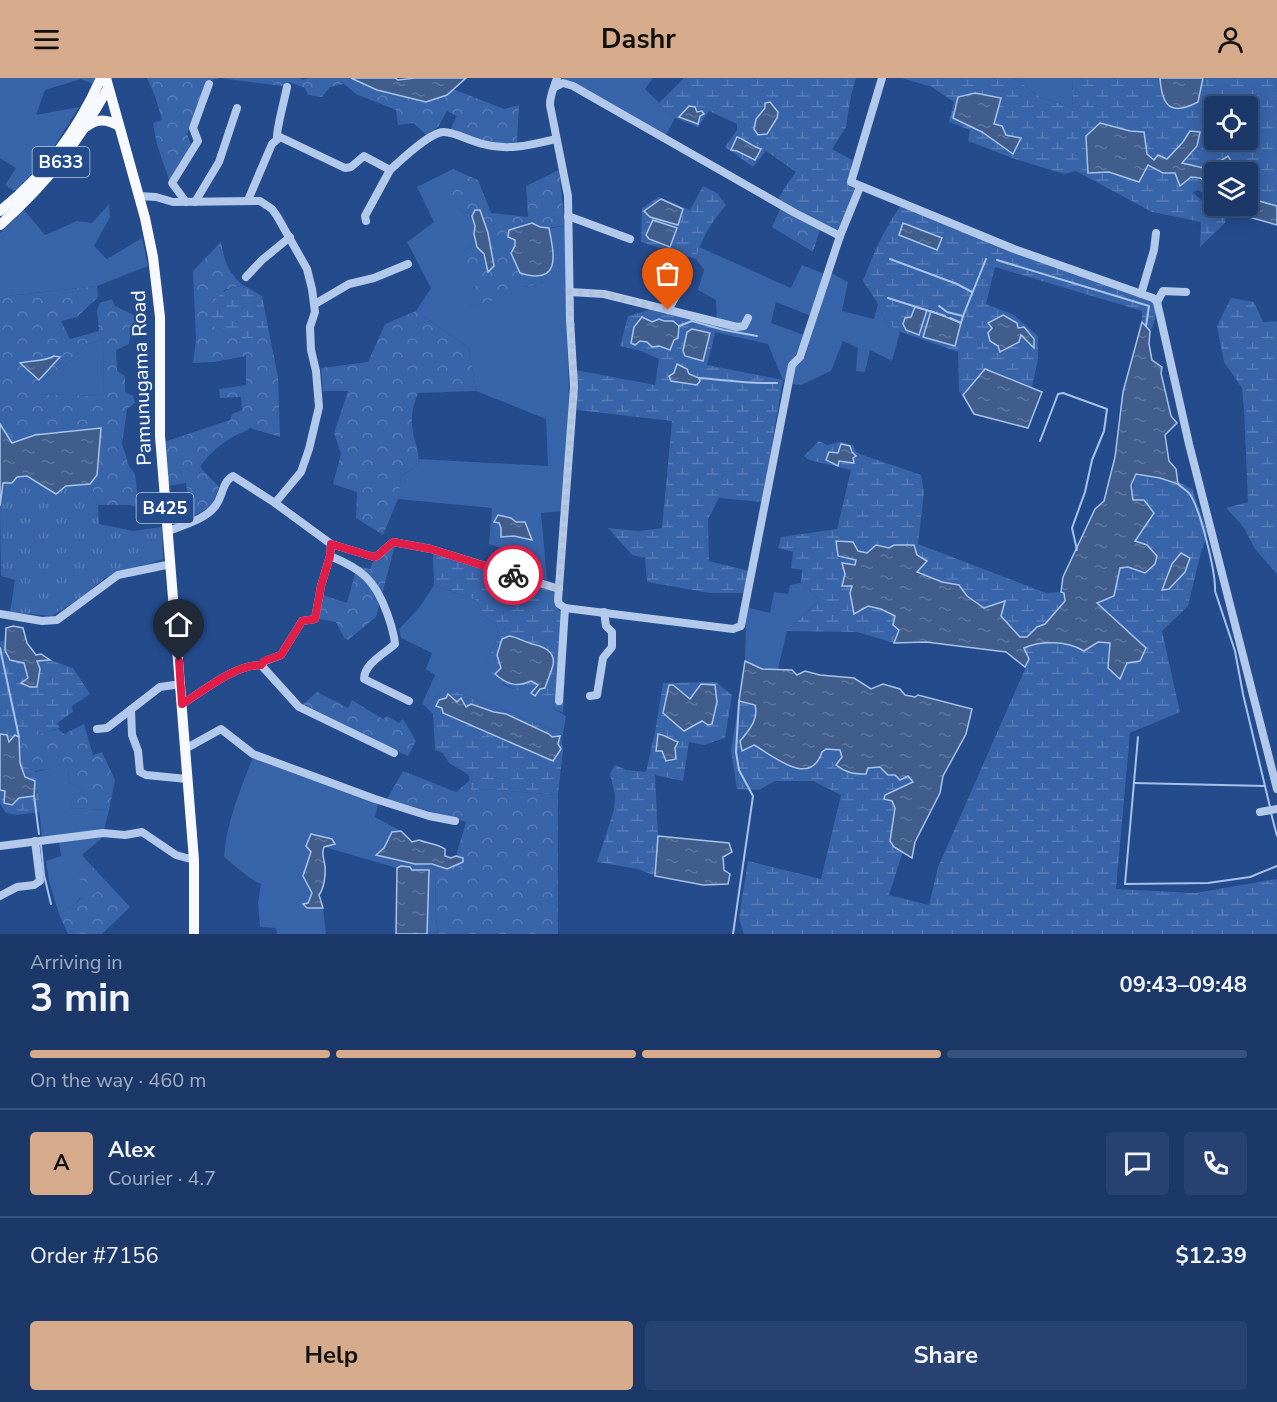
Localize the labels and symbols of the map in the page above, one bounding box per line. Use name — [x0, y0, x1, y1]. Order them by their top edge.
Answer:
road number: B633 — [32, 147, 90, 177]
pin — [642, 248, 693, 310]
street label: Pamunugama Road — [125, 290, 158, 466]
road number: B425 — [136, 493, 194, 523]
courier — [483, 545, 543, 605]
pin — [153, 599, 204, 661]

